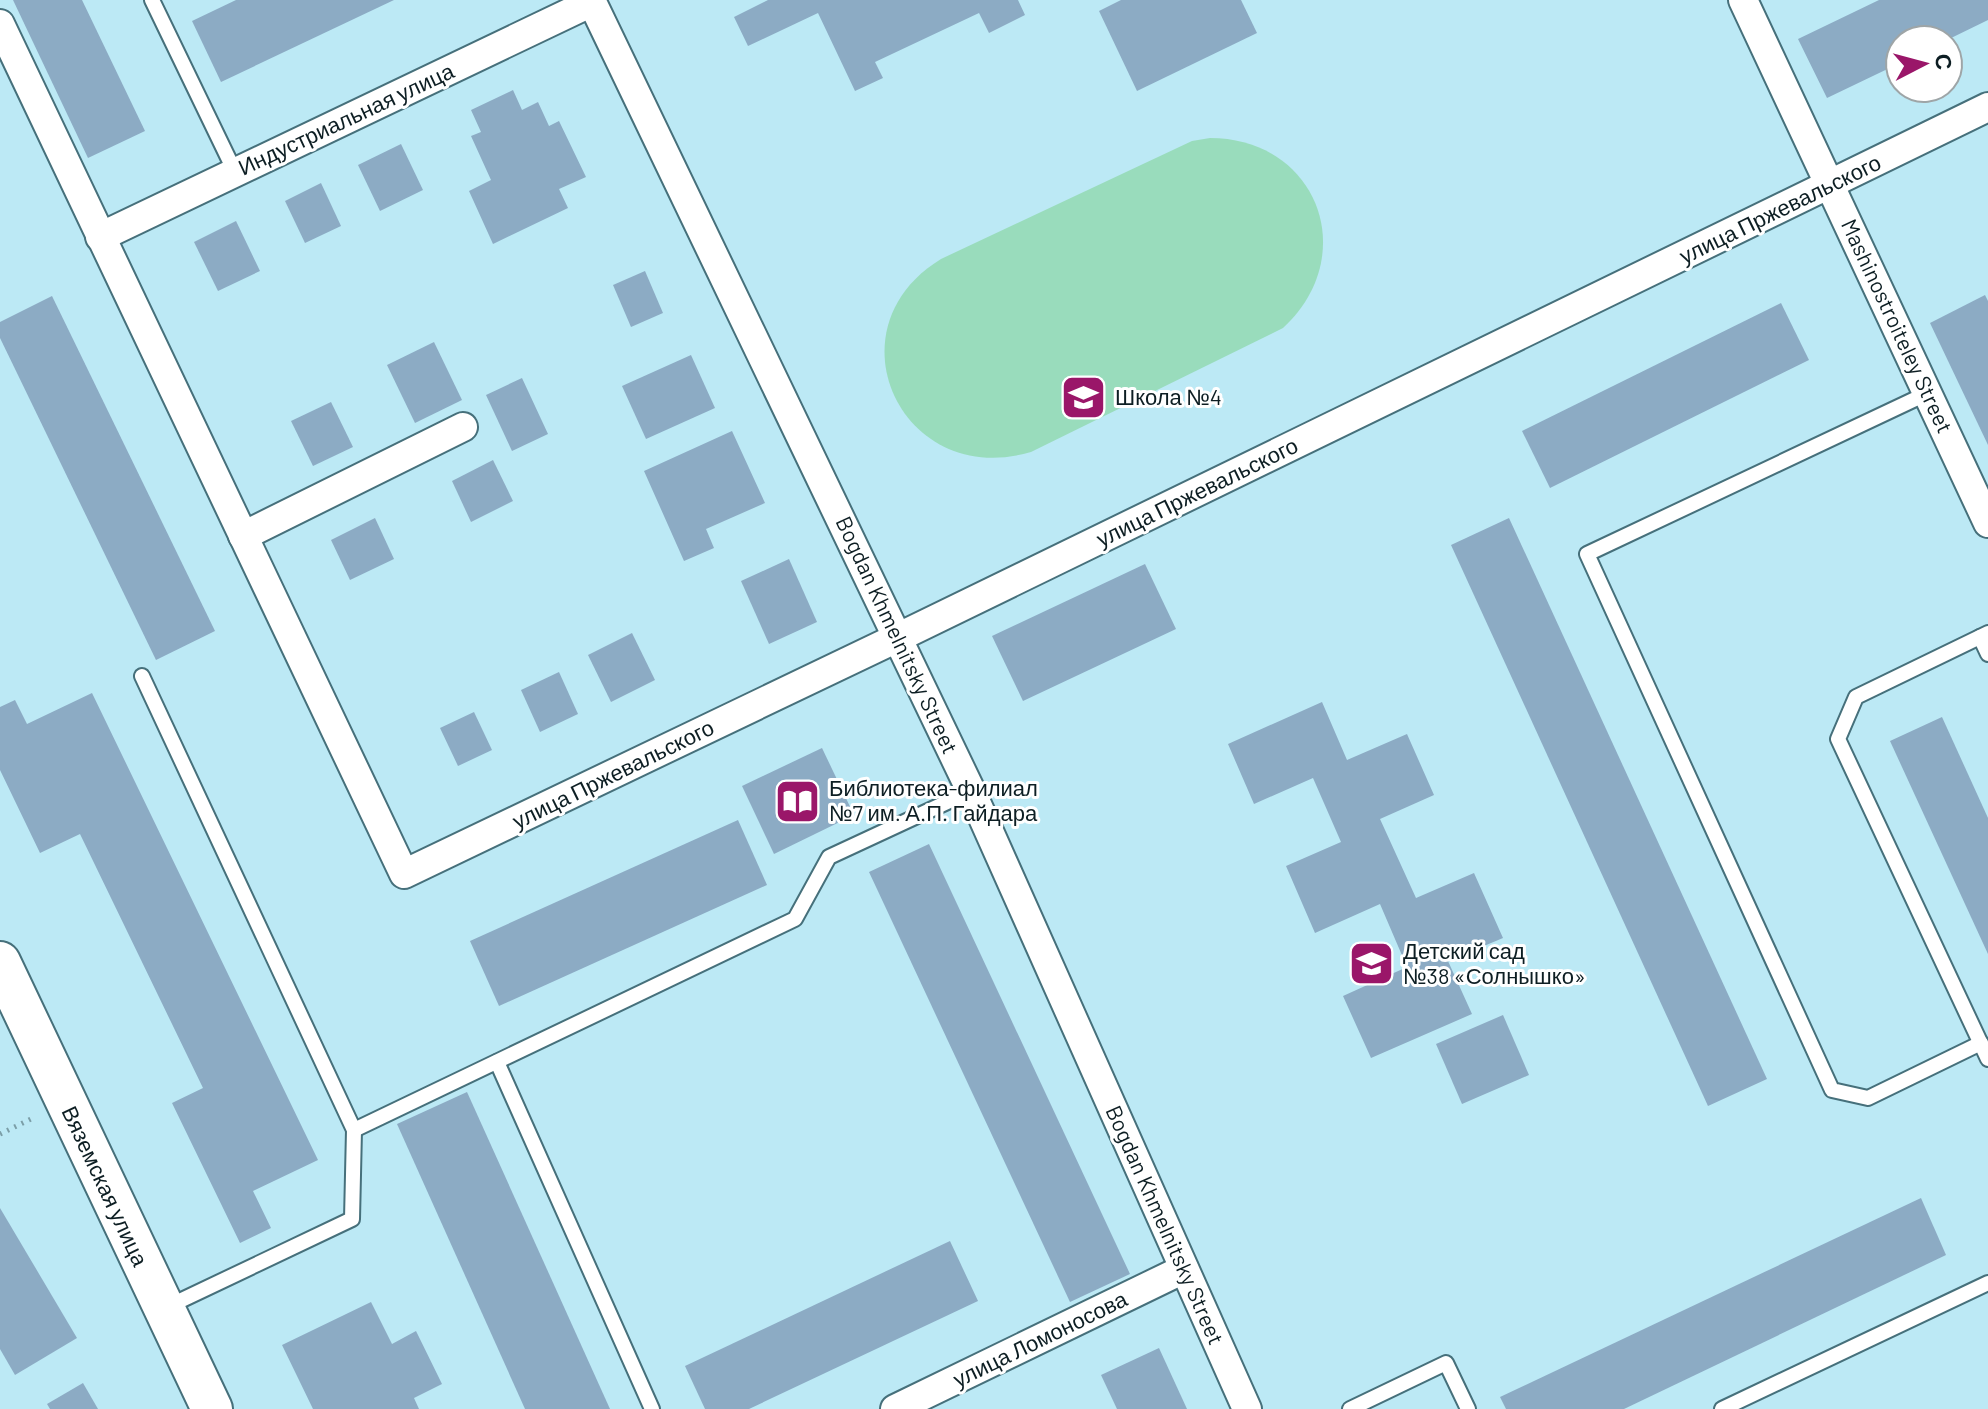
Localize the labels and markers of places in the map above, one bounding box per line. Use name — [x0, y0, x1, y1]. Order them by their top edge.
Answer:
school or university icon: Школа №4 — [1060, 373, 1108, 421]
place label: Школа №4 — [1115, 383, 1222, 409]
place label: Библиотека-филиал №7 им. А.П. Гайдара — [829, 774, 1038, 826]
library icon: Библиотека-филиал №7 им. А.П. Гайдара — [774, 777, 822, 825]
place label: Детский сад №38 «Солнышко» — [1403, 937, 1586, 988]
school or university icon: Детский сад №38 «Солнышко» — [1348, 940, 1396, 988]

